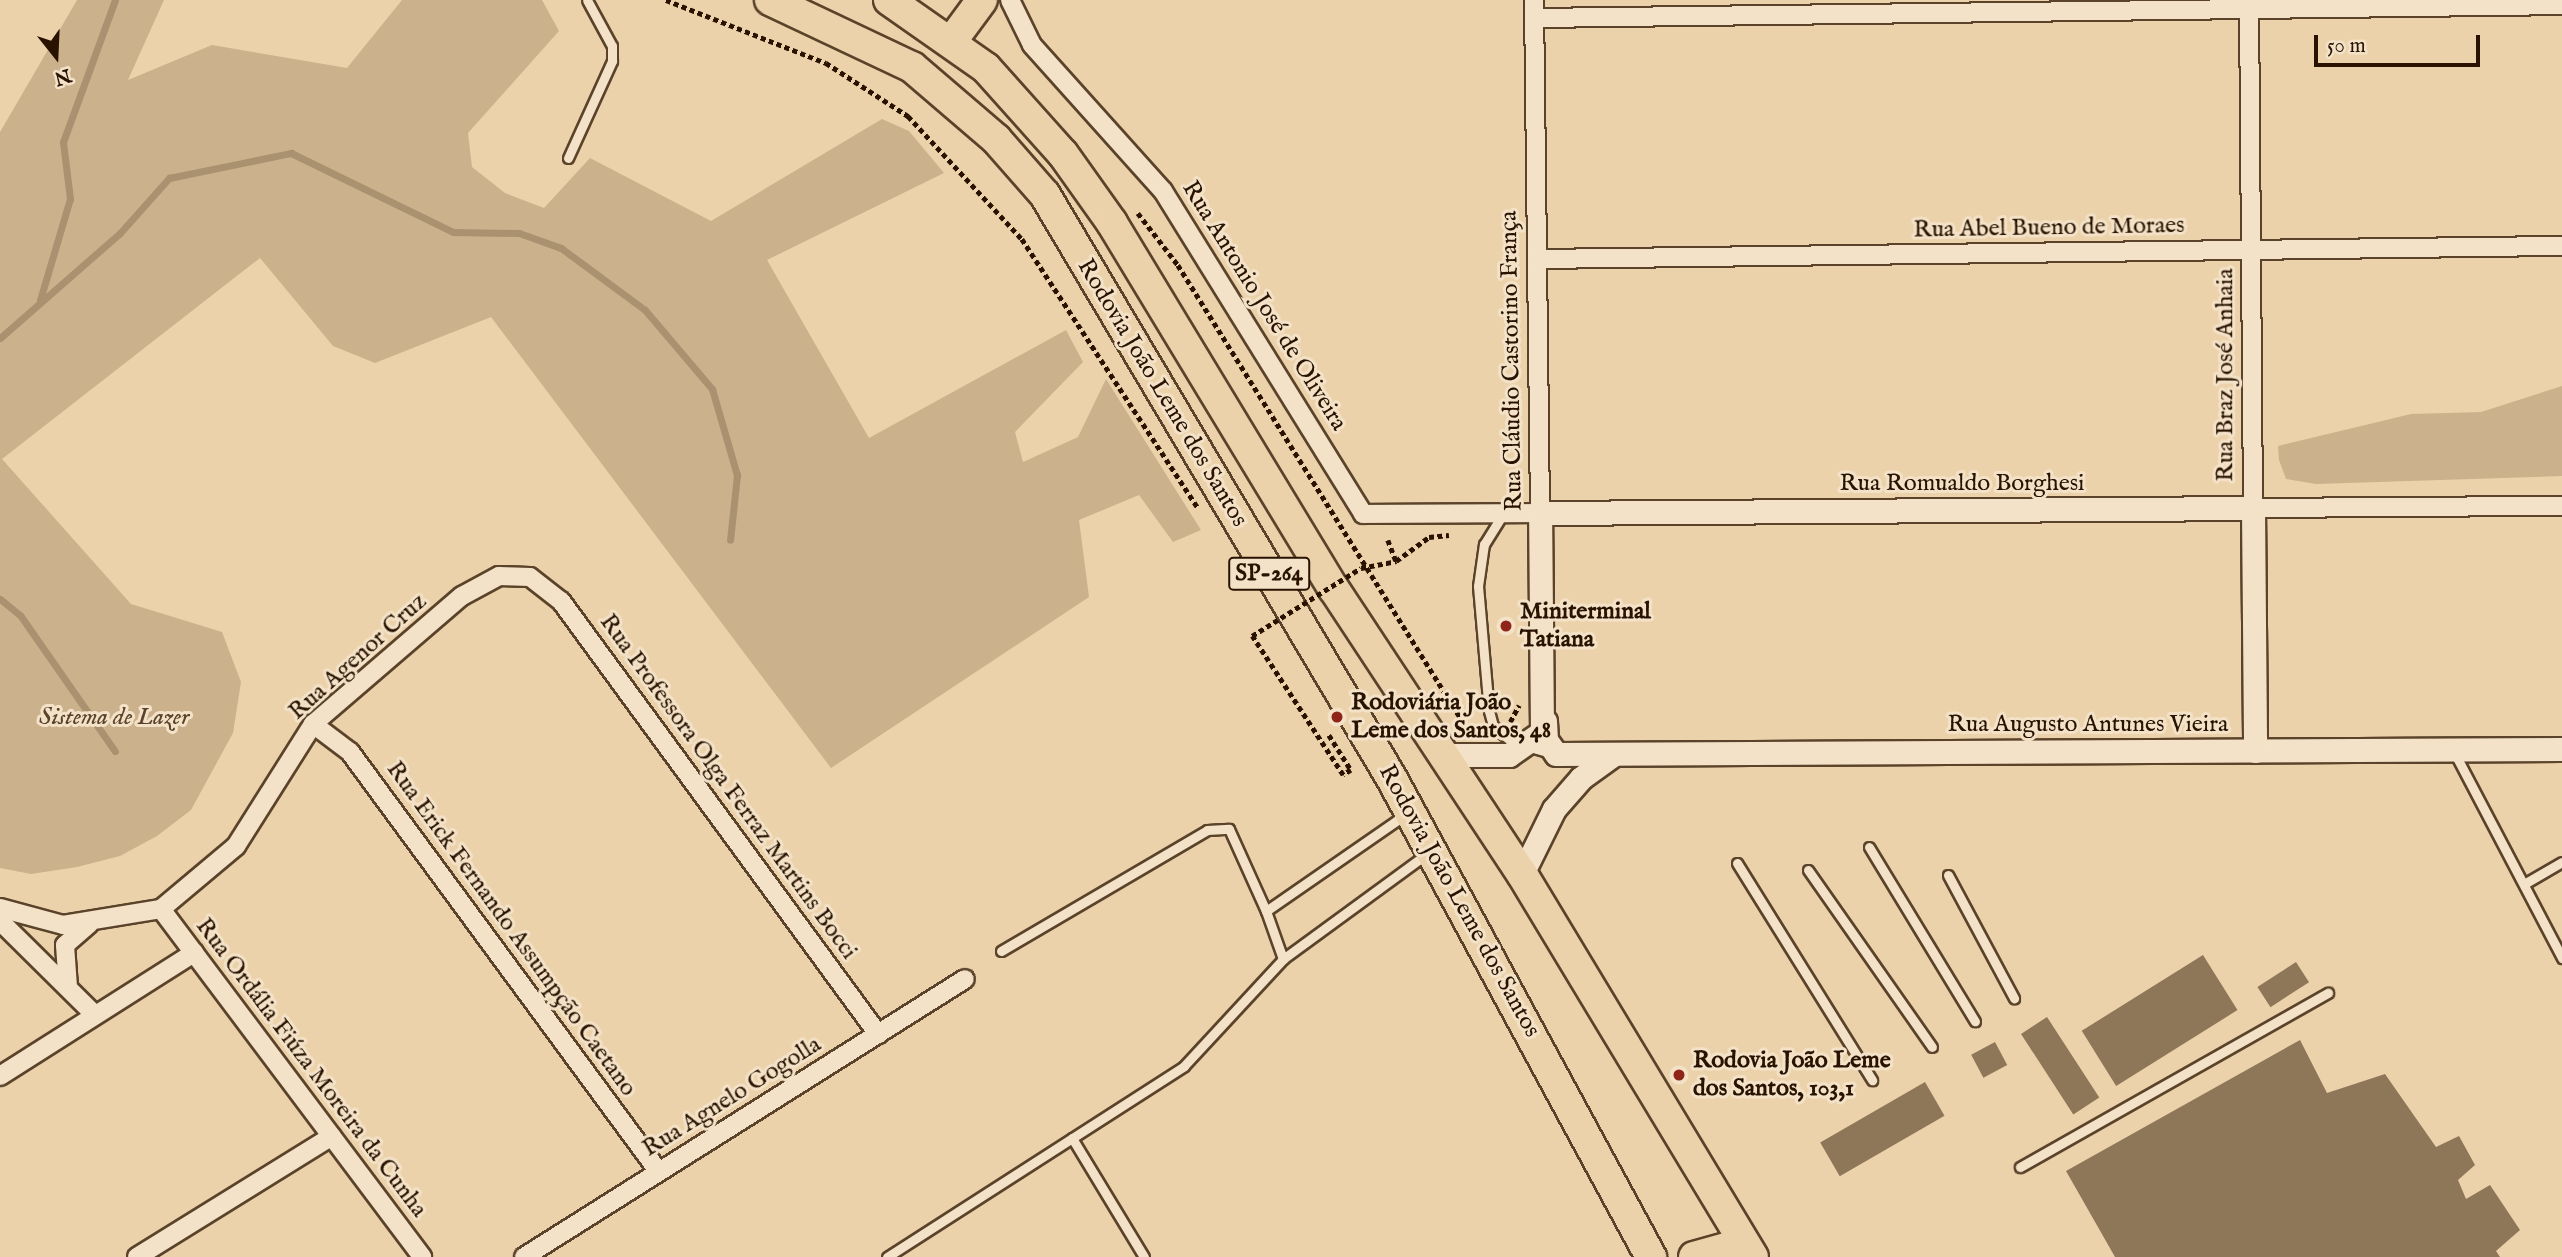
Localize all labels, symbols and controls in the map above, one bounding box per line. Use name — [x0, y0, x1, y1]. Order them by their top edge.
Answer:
north arrow — [21, 21, 91, 91]
scale bar — [2317, 21, 2483, 65]
text: 50 m — [2327, 33, 2366, 60]
text: N — [51, 62, 74, 90]
street label: Rua Antonio José de Oliveira — [1175, 176, 1353, 436]
street label: Rua Cláudio Castorino França — [1495, 210, 1529, 512]
street label: Rua Abel Bueno de Moraes — [1913, 211, 2185, 245]
street label: Rodovia João Leme dos Santos — [1071, 254, 1253, 532]
street label: Rua Braz José Anhaia — [2212, 268, 2240, 482]
street label: Rua Romualdo Borghesi — [1839, 470, 2085, 498]
road number: SP-264 — [1227, 554, 1311, 594]
street label: Rua Agenor Cruz — [283, 588, 433, 726]
place label: Miniterminal Tatiana — [1520, 598, 1651, 654]
street label: Rua Professora Olga Ferraz Martins Bocci — [593, 609, 863, 965]
marker: Miniterminal Tatiana — [1498, 618, 1514, 634]
place label: Rodoviária João Leme dos Santos, 48 — [1351, 689, 1551, 745]
park label: Sistema de Lazer — [39, 704, 189, 732]
marker: Rodoviária João Leme dos Santos, 48 — [1329, 709, 1345, 725]
street label: Rua Augusto Antunes Vieira — [1948, 711, 2228, 739]
street label: Rua Erick Fernando Assumpção Caetano — [380, 756, 642, 1102]
street label: Rodovia João Leme dos Santos — [1372, 760, 1546, 1042]
street label: Rua Ordália Fiúza Moreira da Cunha — [189, 913, 433, 1223]
street label: Rua Agnelo Gogolla — [637, 1030, 827, 1164]
place label: Rodovia João Leme dos Santos, 103,1 — [1693, 1047, 1891, 1103]
marker: Rodovia João Leme dos Santos, 103,1 — [1671, 1067, 1687, 1083]

